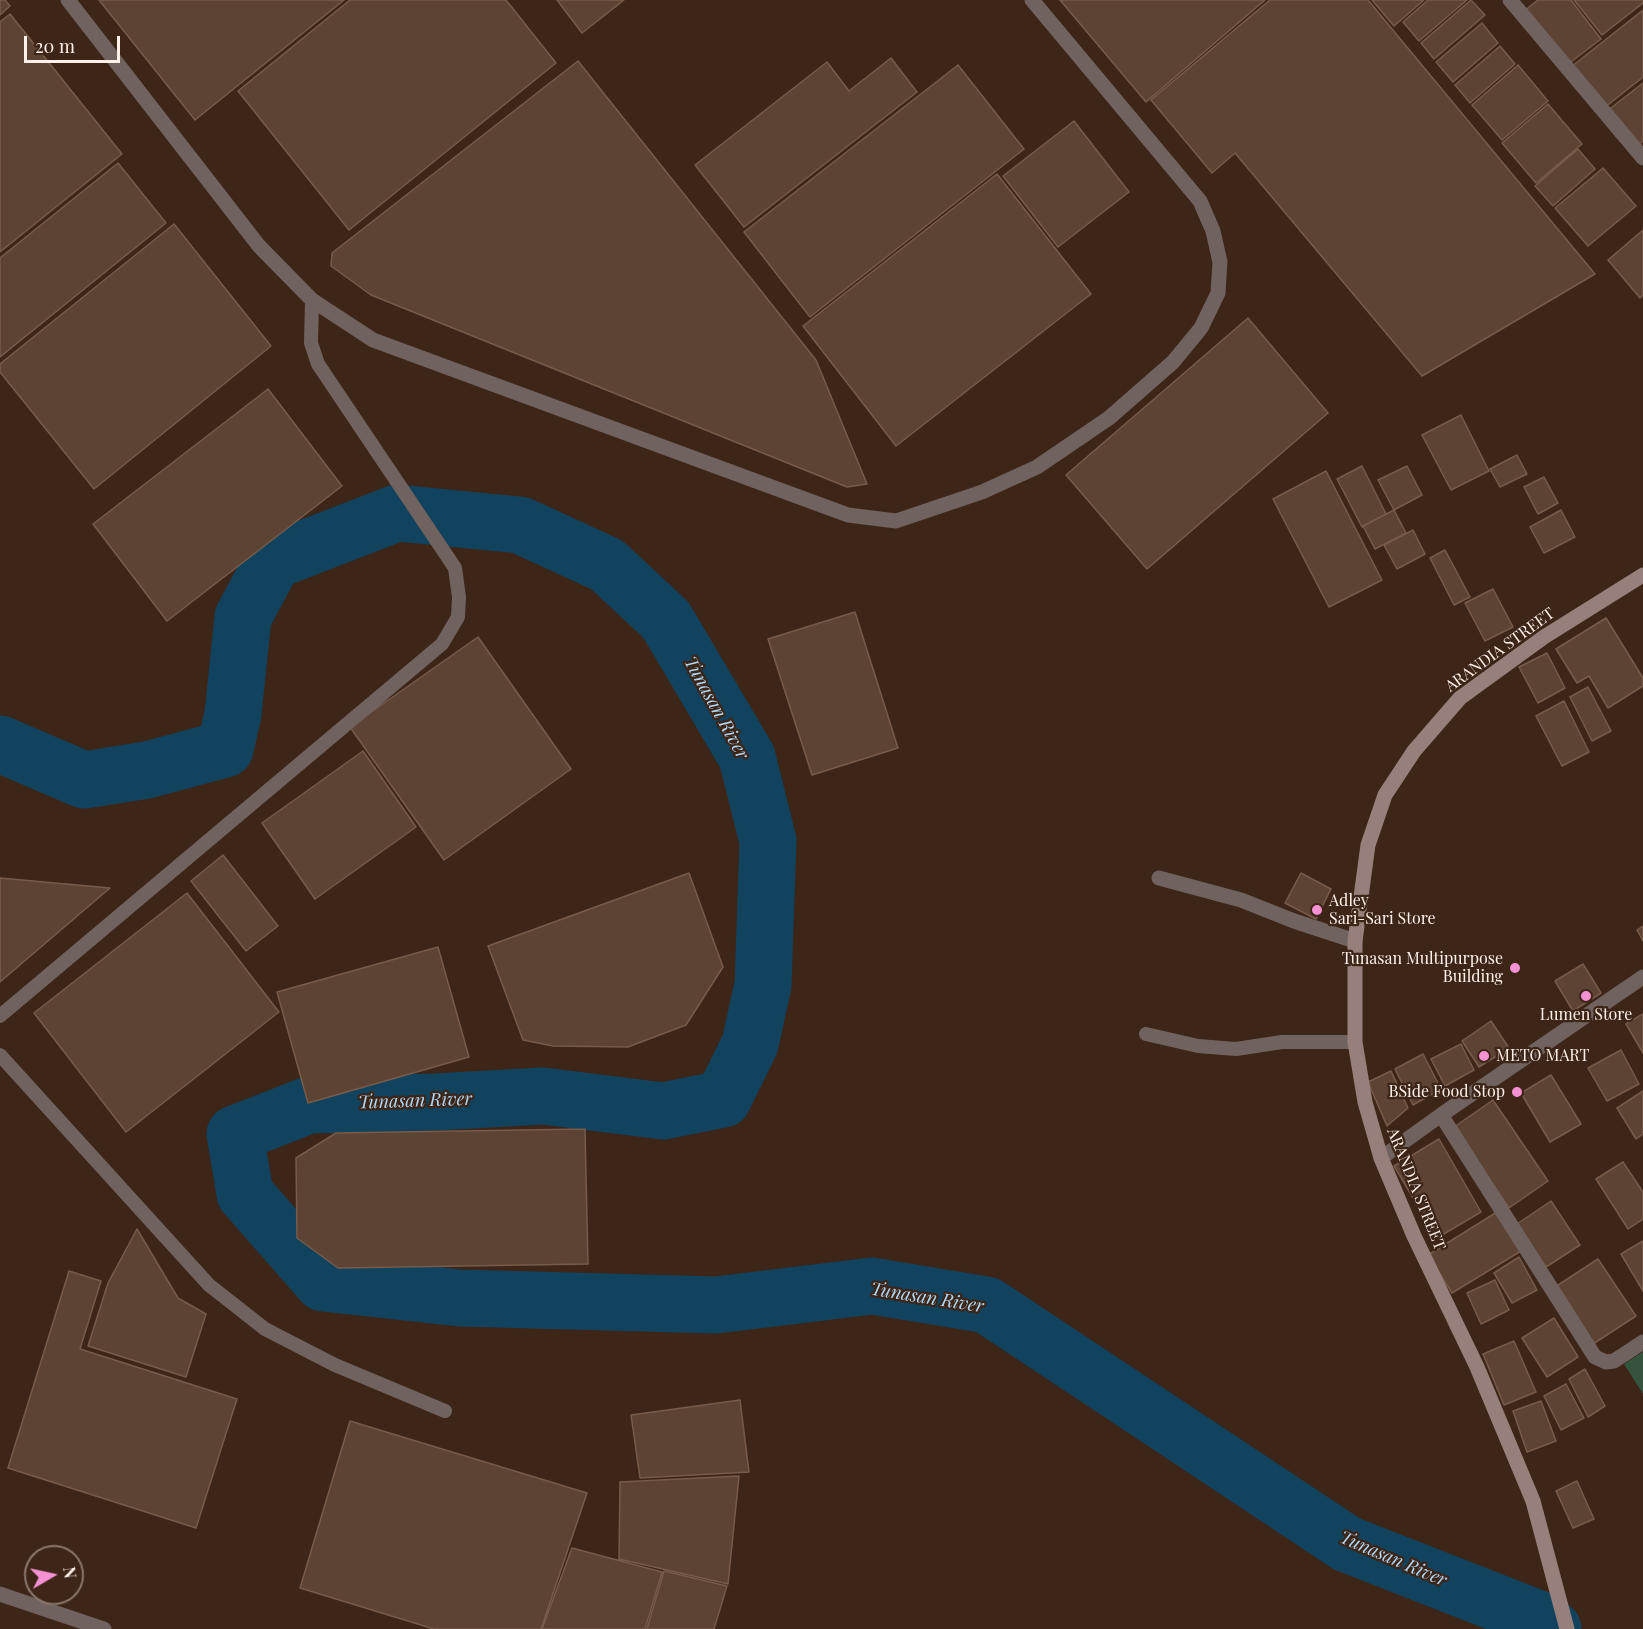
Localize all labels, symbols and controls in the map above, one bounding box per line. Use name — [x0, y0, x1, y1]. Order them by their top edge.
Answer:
scale bar — [27, 24, 123, 62]
text: 20 m — [35, 34, 75, 58]
street label: ARANDIA STREET — [1442, 604, 1558, 696]
water label: Tunasan River — [679, 653, 753, 763]
place label: Adley Sari-Sari Store — [1329, 891, 1436, 929]
marker: Adley Sari-Sari Store — [1310, 903, 1324, 917]
place label: Tunasan Multipurpose Building — [1342, 949, 1503, 987]
marker: Tunasan Multipurpose Building — [1508, 961, 1522, 975]
marker: Lumen Store — [1579, 989, 1593, 1003]
place label: Lumen Store — [1540, 1005, 1632, 1025]
place label: METO MART — [1496, 1046, 1589, 1066]
marker: METO MART — [1477, 1049, 1491, 1063]
place label: BSide Food Stop — [1388, 1082, 1505, 1102]
marker: BSide Food Stop — [1510, 1085, 1524, 1099]
water label: Tunasan River — [358, 1088, 472, 1114]
street label: ARANDIA STREET — [1383, 1125, 1449, 1253]
water label: Tunasan River — [869, 1278, 985, 1318]
water label: Tunasan River — [1336, 1527, 1450, 1591]
north arrow — [24, 1545, 84, 1605]
text: N — [59, 1565, 82, 1580]

